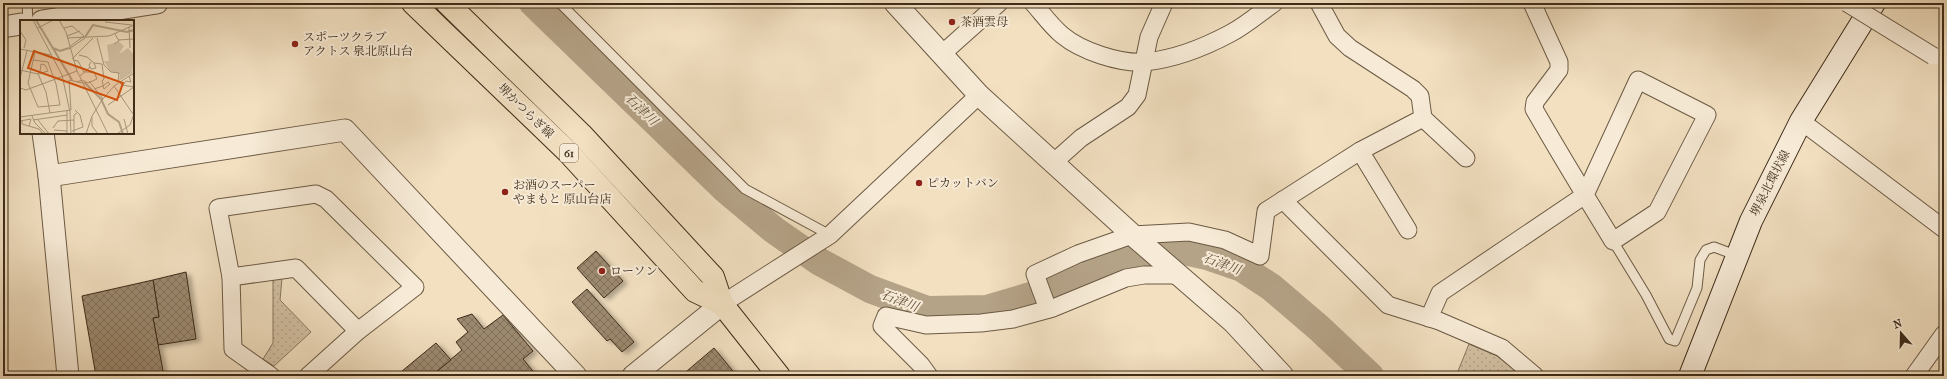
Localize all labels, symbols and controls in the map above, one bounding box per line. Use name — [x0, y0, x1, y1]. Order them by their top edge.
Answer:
place label: 茶酒雲母 — [960, 15, 1008, 29]
marker: 茶酒雲母 — [947, 17, 957, 27]
inset map — [20, 20, 134, 134]
place label: スポーツクラブ アクトス 泉北原山台 — [303, 30, 413, 58]
marker: スポーツクラブ アクトス 泉北原山台 — [290, 39, 300, 49]
street label: 堺かつらぎ線 — [495, 81, 557, 141]
water label: 石津川 — [622, 90, 662, 130]
road number: 61 — [560, 144, 578, 162]
street label: 堺泉北環状線 — [1747, 148, 1793, 218]
place label: ピカットバン — [927, 176, 999, 190]
place label: お酒のスーパー やまもと 原山台店 — [513, 178, 612, 206]
marker: ピカットバン — [914, 178, 924, 188]
marker: お酒のスーパー やまもと 原山台店 — [500, 187, 510, 197]
water label: 石津川 — [1201, 250, 1245, 278]
place label: ローソン — [610, 264, 658, 278]
marker: ローソン — [597, 266, 607, 276]
water label: 石津川 — [879, 286, 923, 315]
north arrow — [1881, 313, 1921, 353]
text: N — [1892, 316, 1905, 332]

